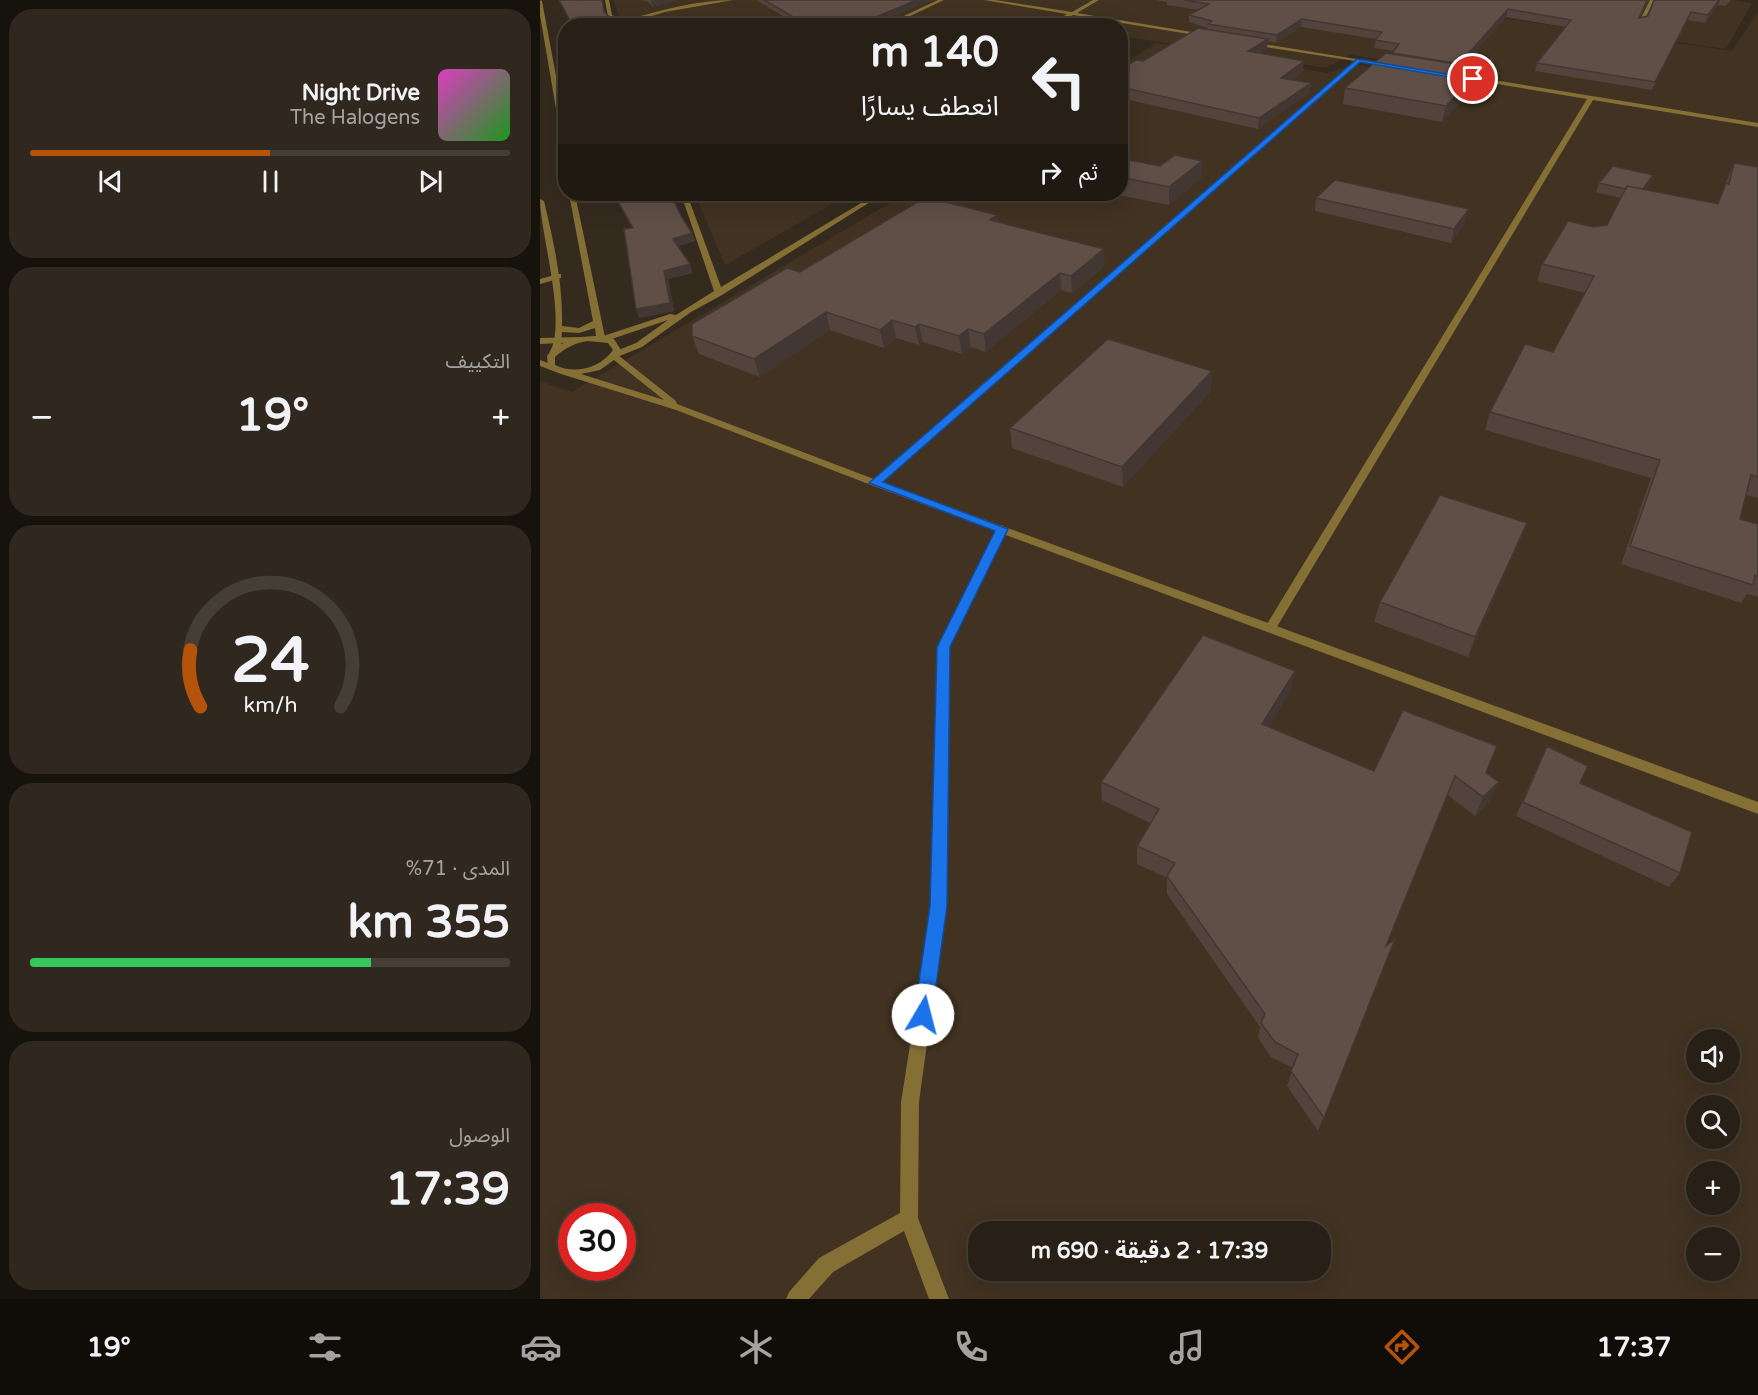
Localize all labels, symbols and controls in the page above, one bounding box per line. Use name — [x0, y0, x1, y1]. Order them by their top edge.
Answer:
text: 140 m — [870, 27, 999, 78]
icon: left — [1020, 42, 1098, 120]
pin — [1447, 53, 1498, 104]
icon: arrive — [1456, 62, 1489, 95]
text: Night Drive — [302, 80, 420, 106]
text: انعطف يسارًا — [861, 90, 999, 123]
text: The Halogens — [290, 106, 420, 130]
icon: right — [1034, 156, 1067, 189]
text: ثم — [1079, 160, 1098, 186]
icon: previous — [94, 165, 127, 198]
icon: pause — [254, 165, 287, 198]
icon: next — [414, 165, 447, 198]
text: التكييف — [446, 350, 510, 374]
text: 19° — [236, 389, 309, 443]
text: − — [30, 398, 54, 437]
text: + — [491, 398, 510, 437]
text: 24 — [231, 624, 309, 699]
text: km/h — [243, 692, 297, 718]
text: المدى · 71% — [406, 857, 510, 881]
text: 355 km — [348, 896, 510, 950]
position arrow — [891, 983, 955, 1047]
map controls — [1686, 1029, 1740, 1281]
button: sound — [1686, 1029, 1740, 1083]
button: search — [1686, 1095, 1740, 1149]
text: الوصول — [449, 1124, 510, 1148]
button: + — [1686, 1161, 1740, 1215]
text: 17:39 — [385, 1163, 510, 1217]
speed limit sign: 30 — [558, 1203, 636, 1281]
button: − — [1686, 1227, 1740, 1281]
text: 17:39 · 2 دقيقة · 690 m — [1031, 1238, 1268, 1264]
icon: filters — [304, 1326, 346, 1368]
icon: car — [520, 1326, 562, 1368]
icon: climate — [735, 1326, 777, 1368]
icon: phone — [950, 1326, 992, 1368]
icon: music — [1166, 1326, 1208, 1368]
icon: directions — [1381, 1326, 1423, 1368]
text: 19° — [87, 1331, 131, 1364]
text: 17:37 — [1596, 1331, 1671, 1364]

